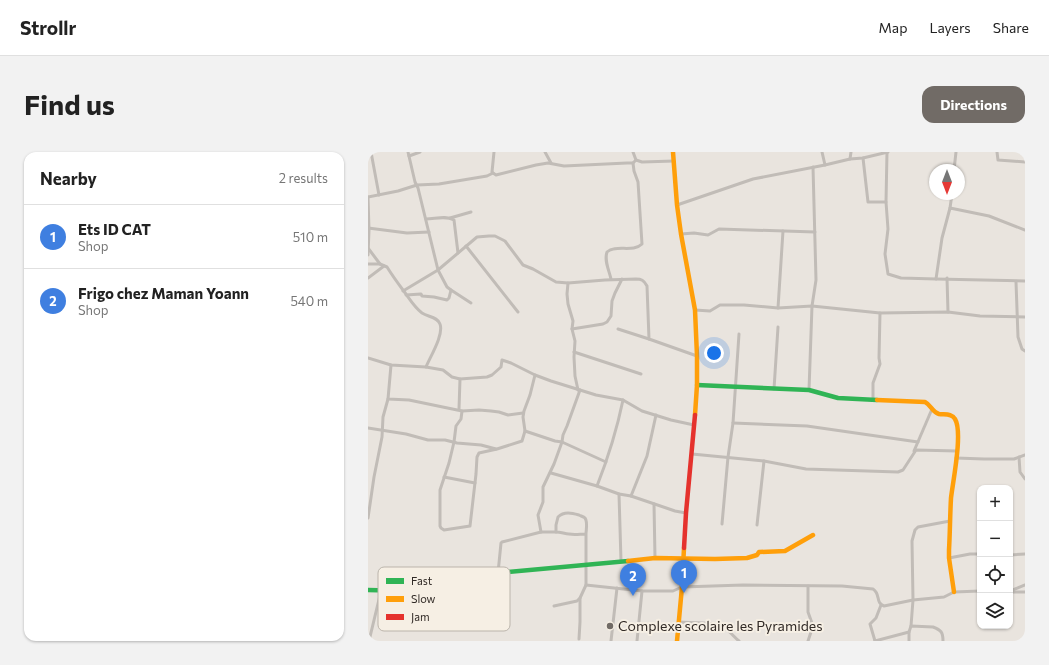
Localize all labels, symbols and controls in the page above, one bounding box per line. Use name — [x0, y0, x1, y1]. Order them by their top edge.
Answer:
text: Strollr — [20, 16, 76, 39]
text: Map — [879, 19, 907, 36]
text: Layers — [929, 19, 971, 36]
text: Share — [993, 19, 1029, 36]
button: Directions — [922, 86, 1025, 123]
text: Find us — [24, 87, 115, 121]
north arrow — [929, 164, 965, 200]
text: Nearby — [40, 168, 97, 189]
text: 2 results — [279, 170, 328, 186]
text: Ets ID CAT — [78, 220, 151, 238]
text: 1 — [50, 229, 56, 245]
text: 510 m — [293, 229, 328, 245]
text: Shop — [78, 238, 109, 254]
text: Frigo chez Maman Yoann — [78, 284, 249, 302]
text: 2 — [49, 293, 57, 309]
text: 540 m — [290, 293, 328, 309]
text: Shop — [78, 302, 109, 318]
your location — [704, 343, 724, 363]
map controls — [977, 485, 1013, 629]
button: + — [977, 485, 1013, 521]
button: − — [977, 521, 1013, 557]
button: locate — [977, 557, 1013, 593]
pin: 1 — [671, 560, 697, 593]
pin: 2 — [620, 563, 646, 596]
legend — [378, 567, 510, 631]
text: Fast — [411, 574, 433, 587]
text: Slow — [411, 592, 436, 605]
button: layers — [977, 593, 1013, 629]
text: Jam — [411, 610, 430, 624]
place label: Complexe scolaire les Pyramides — [618, 617, 823, 634]
marker: Complexe scolaire les Pyramides — [605, 621, 615, 631]

